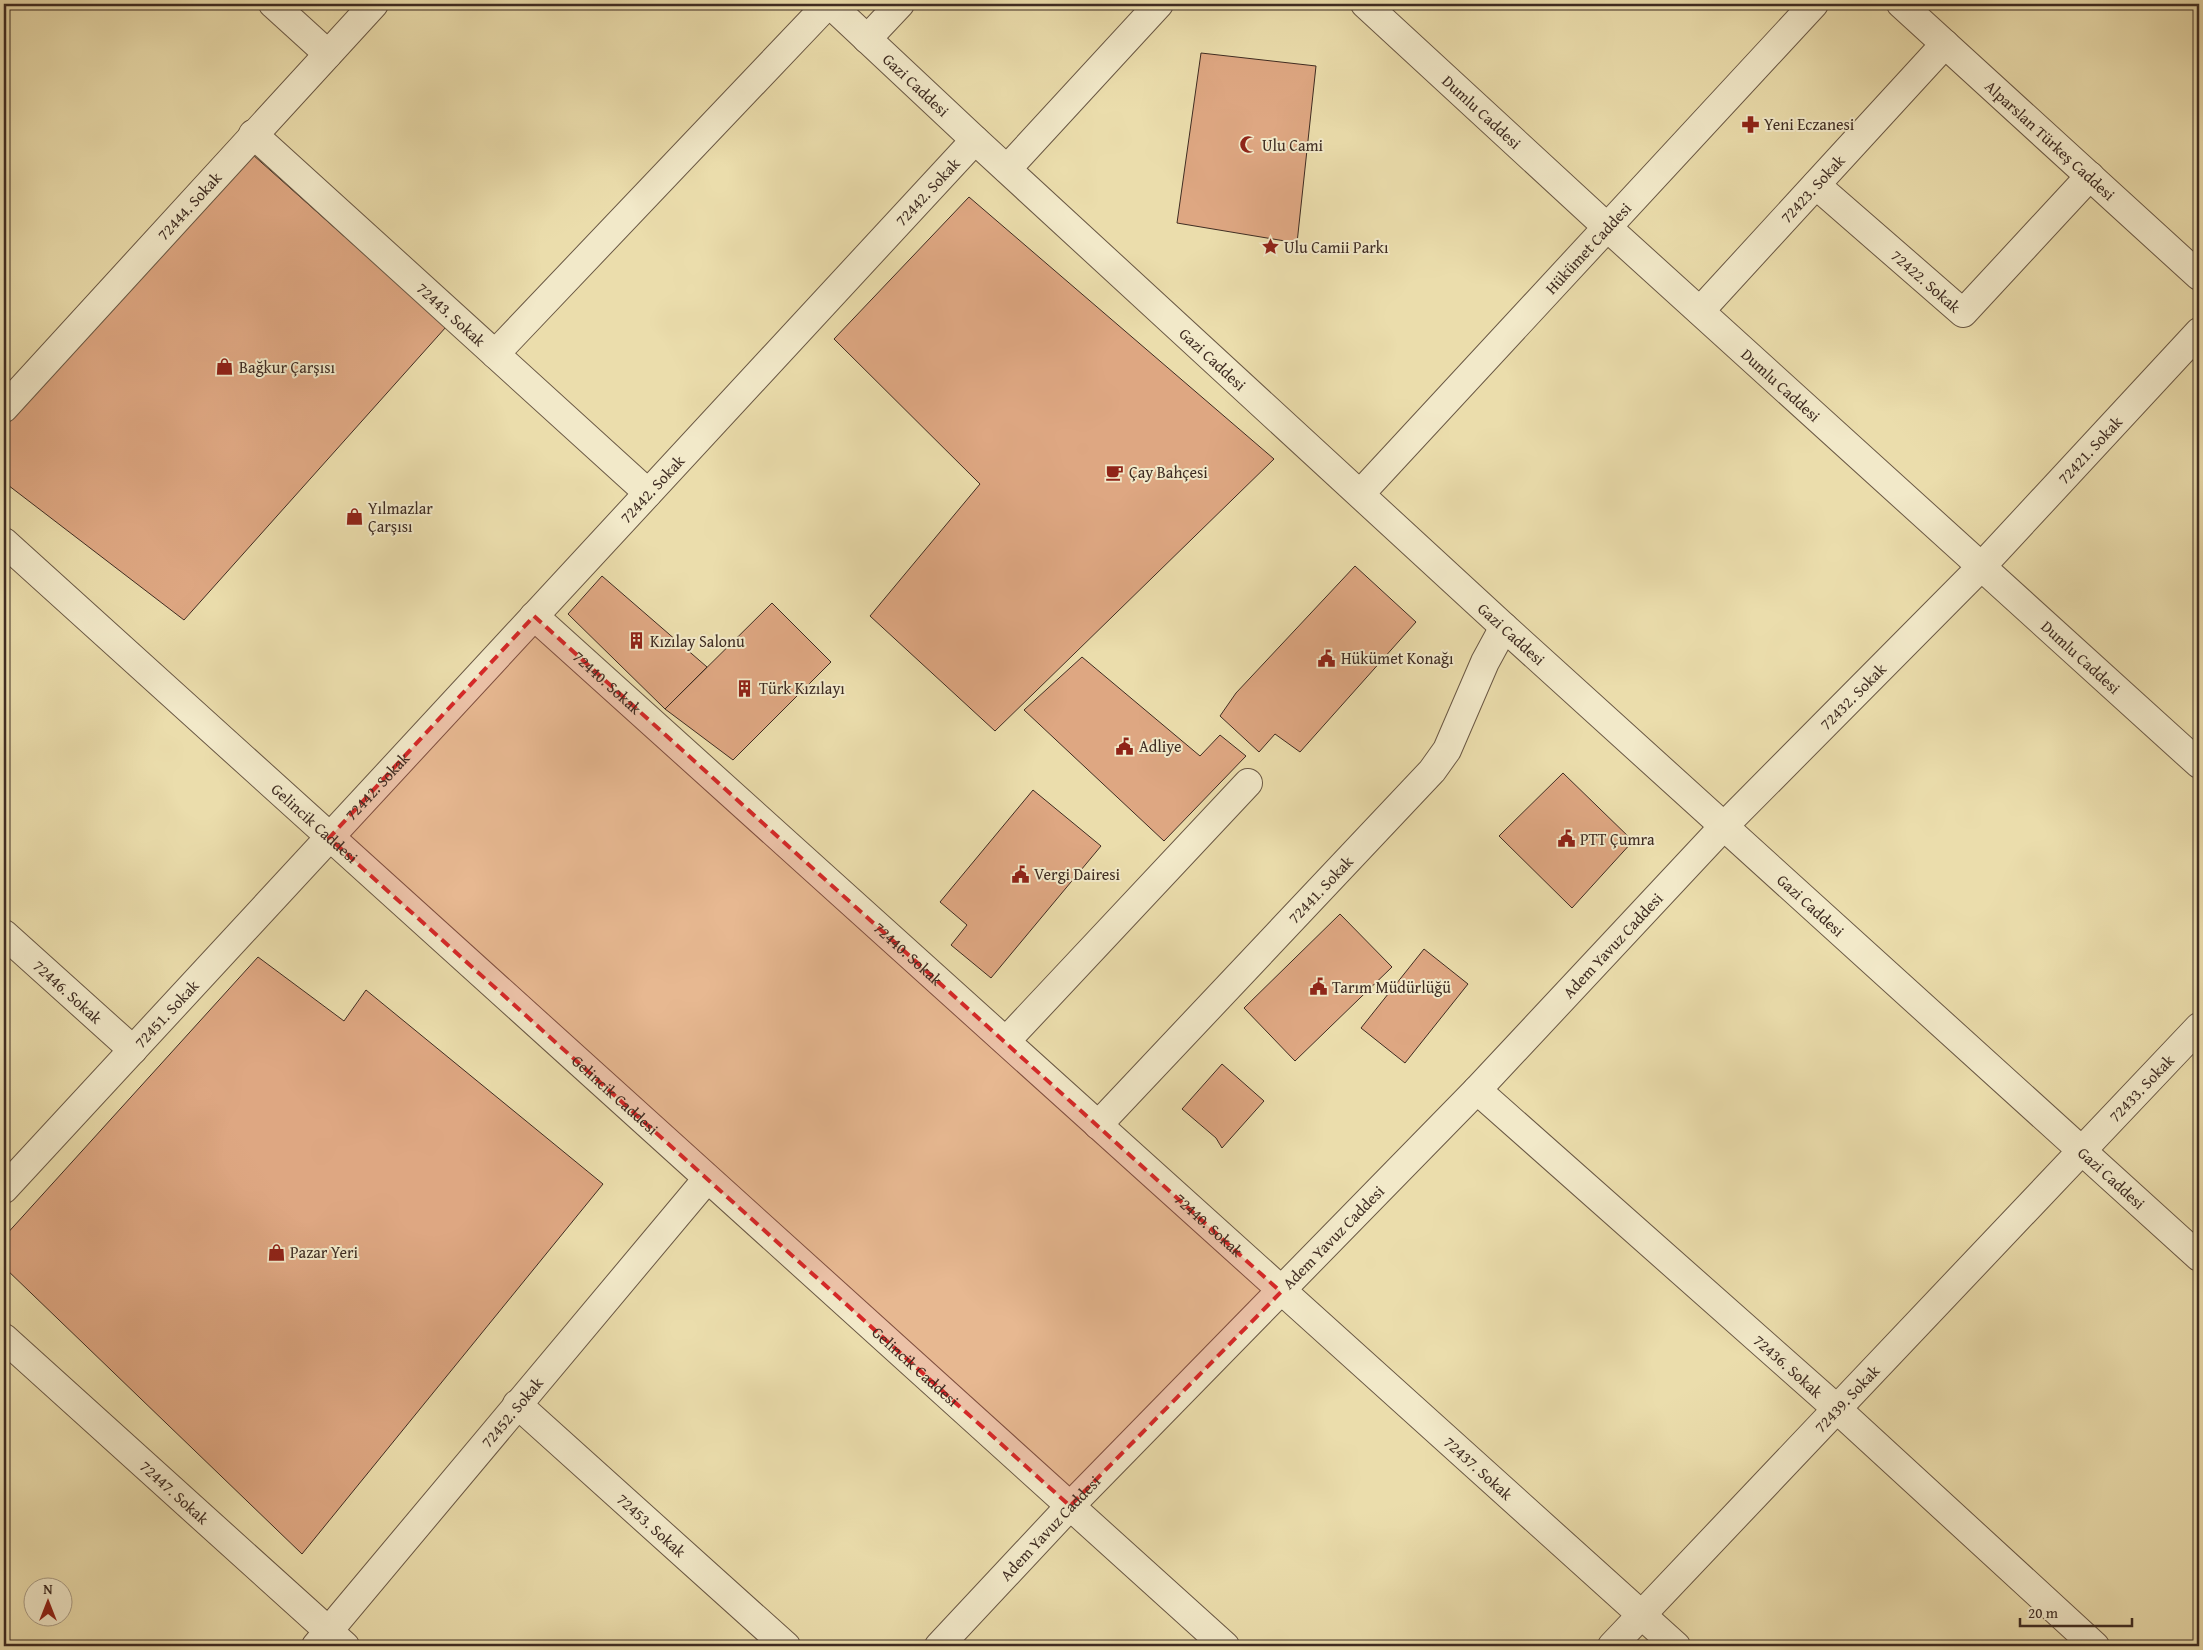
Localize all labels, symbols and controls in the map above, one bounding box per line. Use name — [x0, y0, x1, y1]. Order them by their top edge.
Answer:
street label: Gazi Caddesi — [877, 47, 955, 122]
street label: Dumlu Caddesi — [1437, 69, 1527, 155]
street label: Alparslan Türkeş Caddesi — [1980, 74, 2121, 206]
place label: Yeni Eczanesi — [1764, 112, 1855, 136]
pharmacy icon: Yeni Eczanesi — [1740, 114, 1760, 134]
place label: Ulu Cami — [1262, 133, 1324, 157]
mosque icon: Ulu Cami — [1238, 135, 1258, 155]
street label: 72423. Sokak — [1774, 148, 1851, 228]
street label: 72442. Sokak — [889, 151, 966, 231]
street label: 72444. Sokak — [151, 166, 227, 246]
street label: Hükümet Caddesi — [1539, 196, 1637, 299]
place label: Ulu Camii Parkı — [1284, 235, 1389, 259]
place icon: Ulu Camii Parkı — [1260, 237, 1280, 257]
street label: 72422. Sokak — [1886, 244, 1967, 319]
street label: 72443. Sokak — [412, 277, 492, 353]
street label: Gazi Caddesi — [1174, 322, 1252, 396]
street label: Dumlu Caddesi — [1736, 342, 1826, 428]
place label: Bağkur Çarşısı — [239, 355, 336, 379]
shop icon: Bağkur Çarşısı — [215, 357, 235, 377]
street label: 72421. Sokak — [2052, 410, 2128, 489]
street label: 72442. Sokak — [614, 449, 691, 529]
place label: Çay Bahçesi — [1129, 460, 1208, 484]
cafe icon: Çay Bahçesi — [1105, 462, 1125, 482]
place label: Yılmazlar Çarşısı — [368, 496, 433, 538]
shop icon: Yılmazlar Çarşısı — [344, 507, 364, 527]
street label: Gazi Caddesi — [1473, 597, 1551, 671]
street label: Dumlu Caddesi — [2036, 615, 2126, 700]
place label: Kızılay Salonu — [650, 629, 745, 653]
building icon: Kızılay Salonu — [626, 631, 646, 651]
street label: 72440. Sokak — [568, 645, 648, 721]
place label: Hükümet Konağı — [1341, 646, 1454, 670]
public building icon: Hükümet Konağı — [1317, 648, 1337, 668]
street label: 72432. Sokak — [1814, 657, 1892, 735]
place label: Türk Kızılayı — [759, 676, 845, 700]
building icon: Türk Kızılayı — [735, 678, 755, 698]
place label: Adliye — [1139, 734, 1181, 758]
public building icon: Adliye — [1115, 736, 1135, 756]
street label: 72442. Sokak — [339, 746, 415, 826]
street label: Gelincik Caddesi — [266, 777, 364, 869]
place label: PTT Çumra — [1580, 827, 1655, 851]
public building icon: PTT Çumra — [1556, 829, 1576, 849]
street label: 72441. Sokak — [1282, 849, 1359, 929]
place label: Vergi Dairesi — [1034, 862, 1121, 886]
public building icon: Vergi Dairesi — [1010, 864, 1030, 884]
street label: Gazi Caddesi — [1772, 868, 1850, 943]
street label: Adem Yavuz Caddesi — [1557, 887, 1668, 1004]
street label: 72440. Sokak — [868, 916, 949, 992]
street label: 72446. Sokak — [28, 954, 108, 1030]
street label: 72451. Sokak — [128, 973, 205, 1053]
place label: Tarım Müdürlüğü — [1332, 975, 1451, 999]
public building icon: Tarım Müdürlüğü — [1308, 977, 1328, 997]
street label: 72433. Sokak — [2103, 1048, 2180, 1127]
street label: Gelincik Caddesi — [566, 1049, 664, 1141]
street label: Gazi Caddesi — [2073, 1141, 2151, 1215]
street label: Adem Yavuz Caddesi — [1277, 1179, 1390, 1294]
street label: 72440. Sokak — [1169, 1187, 1250, 1263]
place label: Pazar Yeri — [290, 1240, 359, 1264]
shop icon: Pazar Yeri — [266, 1242, 286, 1262]
street label: Gelincik Caddesi — [867, 1320, 965, 1412]
street label: 72436. Sokak — [1748, 1328, 1829, 1404]
street label: 72439. Sokak — [1808, 1359, 1885, 1438]
street label: 72452. Sokak — [475, 1371, 549, 1453]
street label: 72437. Sokak — [1439, 1430, 1519, 1506]
street label: 72447. Sokak — [135, 1455, 215, 1530]
street label: Adem Yavuz Caddesi — [994, 1469, 1106, 1586]
street label: 72453. Sokak — [612, 1487, 692, 1563]
north arrow — [22, 1578, 72, 1628]
text: N — [43, 1579, 53, 1599]
scale bar — [2020, 1595, 2133, 1627]
text: 20 m — [2028, 1602, 2059, 1623]

